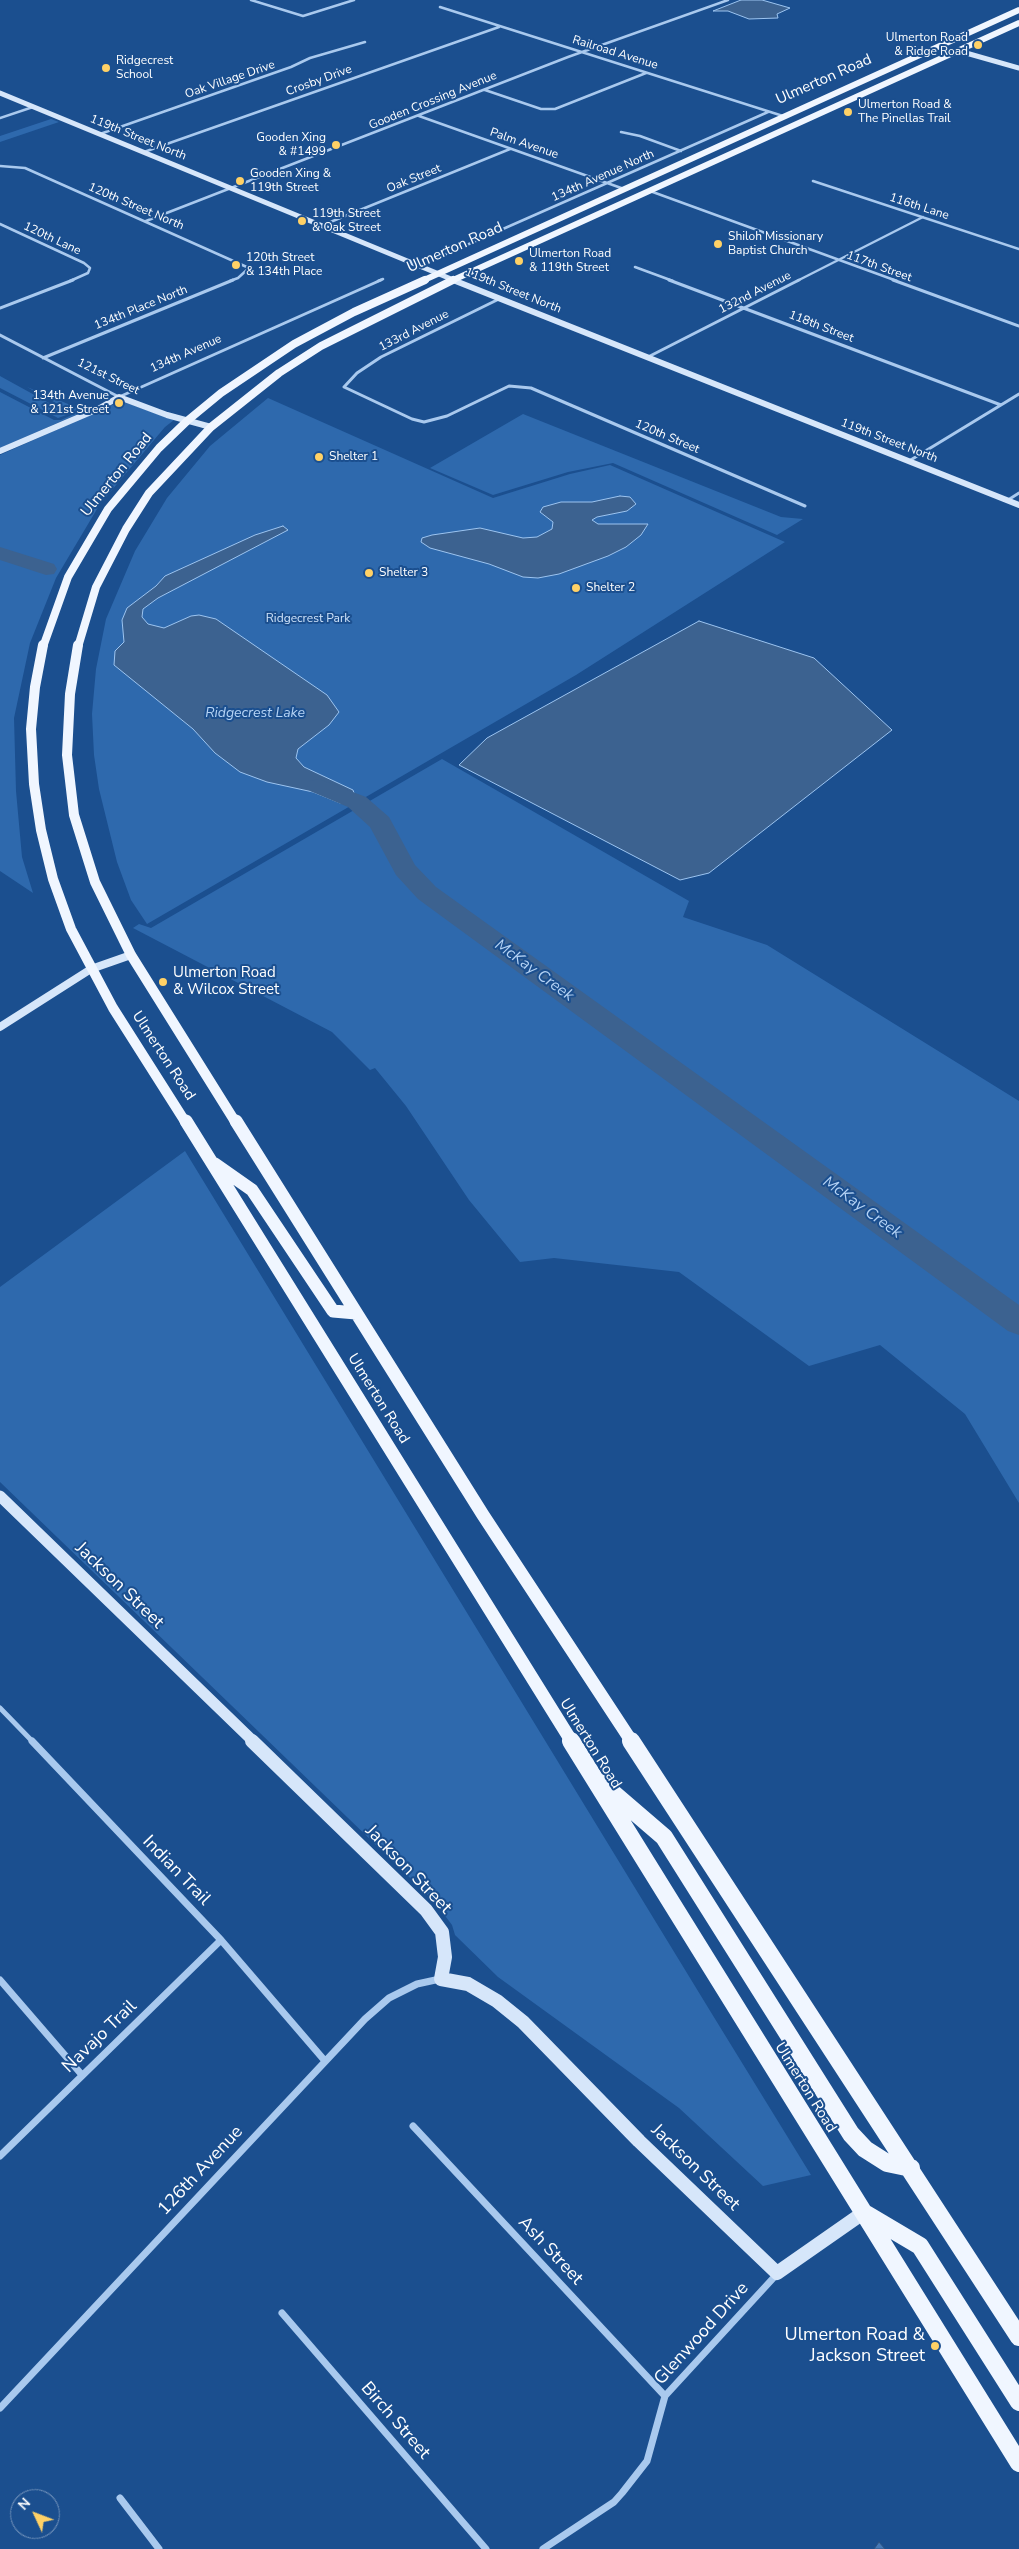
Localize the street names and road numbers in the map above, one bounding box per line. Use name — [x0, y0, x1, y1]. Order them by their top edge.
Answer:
street label: Railroad Avenue — [570, 33, 660, 73]
street label: Ulmerton Road — [773, 51, 875, 109]
street label: Oak Village Drive — [183, 58, 277, 102]
street label: Crosby Drive — [284, 62, 354, 100]
street label: Gooden Crossing Avenue — [367, 69, 499, 133]
street label: 119th Street North — [88, 112, 188, 164]
street label: Palm Avenue — [488, 126, 560, 162]
street label: 134th Avenue North — [549, 147, 657, 205]
street label: Oak Street — [385, 162, 443, 196]
street label: 120th Street North — [86, 180, 186, 234]
street label: 116th Lane — [887, 191, 951, 223]
street label: 120th Lane — [21, 219, 83, 259]
street label: Ulmerton Road — [404, 219, 506, 277]
street label: 117th Street — [844, 249, 914, 285]
street label: 119th Street North — [463, 265, 563, 317]
street label: 132nd Avenue — [716, 269, 794, 317]
street label: 134th Place North — [92, 283, 190, 333]
street label: 133rd Avenue — [377, 307, 451, 355]
street label: 118th Street — [786, 308, 856, 346]
street label: 134th Avenue — [148, 332, 224, 376]
street label: 121st Street — [75, 356, 141, 398]
street label: 119th Street North — [838, 416, 940, 466]
street label: 120th Street — [633, 417, 701, 457]
street label: Ulmerton Road — [78, 429, 156, 521]
street label: Ulmerton Road — [127, 1008, 199, 1104]
street label: Ulmerton Road — [343, 1351, 413, 1447]
street label: Jackson Street — [70, 1538, 168, 1634]
street label: Ulmerton Road — [555, 1696, 625, 1792]
street label: Jackson Street — [360, 1821, 456, 1919]
street label: Indian Trail — [137, 1832, 215, 1910]
street label: Navajo Trail — [58, 1996, 142, 2078]
street label: Ulmerton Road — [770, 2040, 840, 2136]
street label: Jackson Street — [646, 2120, 744, 2216]
street label: 126th Avenue — [154, 2122, 248, 2220]
street label: Ash Street — [513, 2212, 587, 2290]
street label: Glenwood Drive — [650, 2278, 754, 2390]
street label: Birch Street — [356, 2378, 434, 2464]

